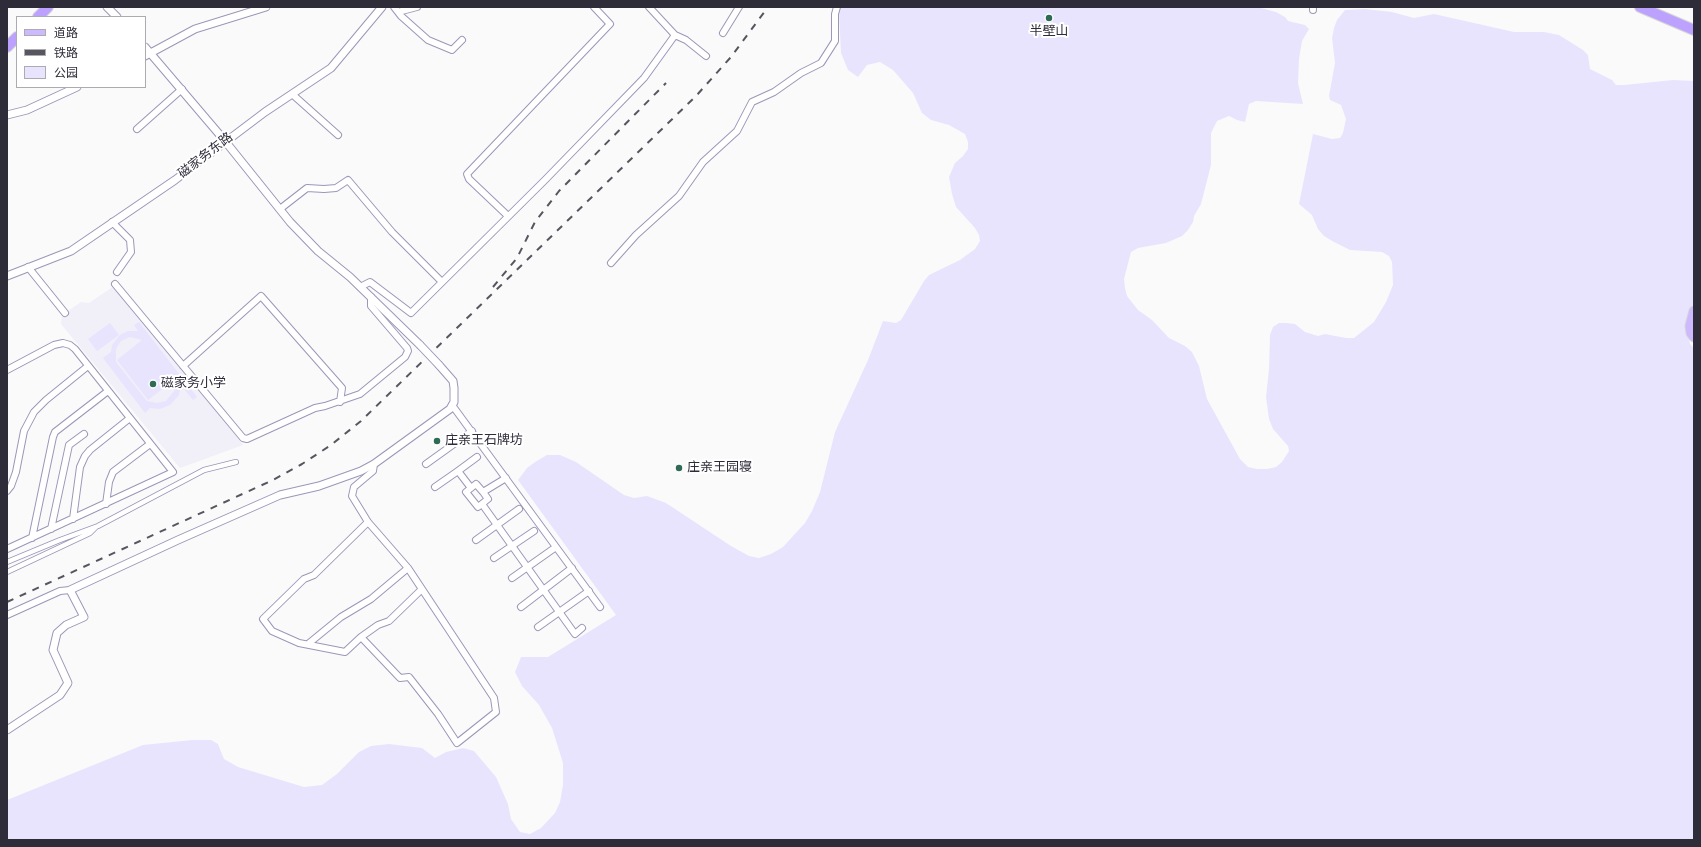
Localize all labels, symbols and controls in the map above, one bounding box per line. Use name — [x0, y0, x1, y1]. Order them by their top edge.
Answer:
marker: 半壁山 — [1044, 13, 1054, 23]
legend — [16, 16, 146, 88]
place label: 半壁山 — [1030, 24, 1068, 40]
text: 道路 — [54, 25, 78, 41]
text: 铁路 — [54, 45, 78, 61]
text: 公园 — [54, 65, 78, 81]
street label: 磁家务东路 — [176, 130, 236, 182]
place label: 磁家务小学 — [161, 376, 226, 392]
marker: 磁家务小学 — [148, 379, 158, 389]
place label: 庄亲王石牌坊 — [445, 433, 523, 449]
marker: 庄亲王石牌坊 — [432, 436, 442, 446]
place label: 庄亲王园寝 — [687, 460, 752, 476]
marker: 庄亲王园寝 — [674, 463, 684, 473]

